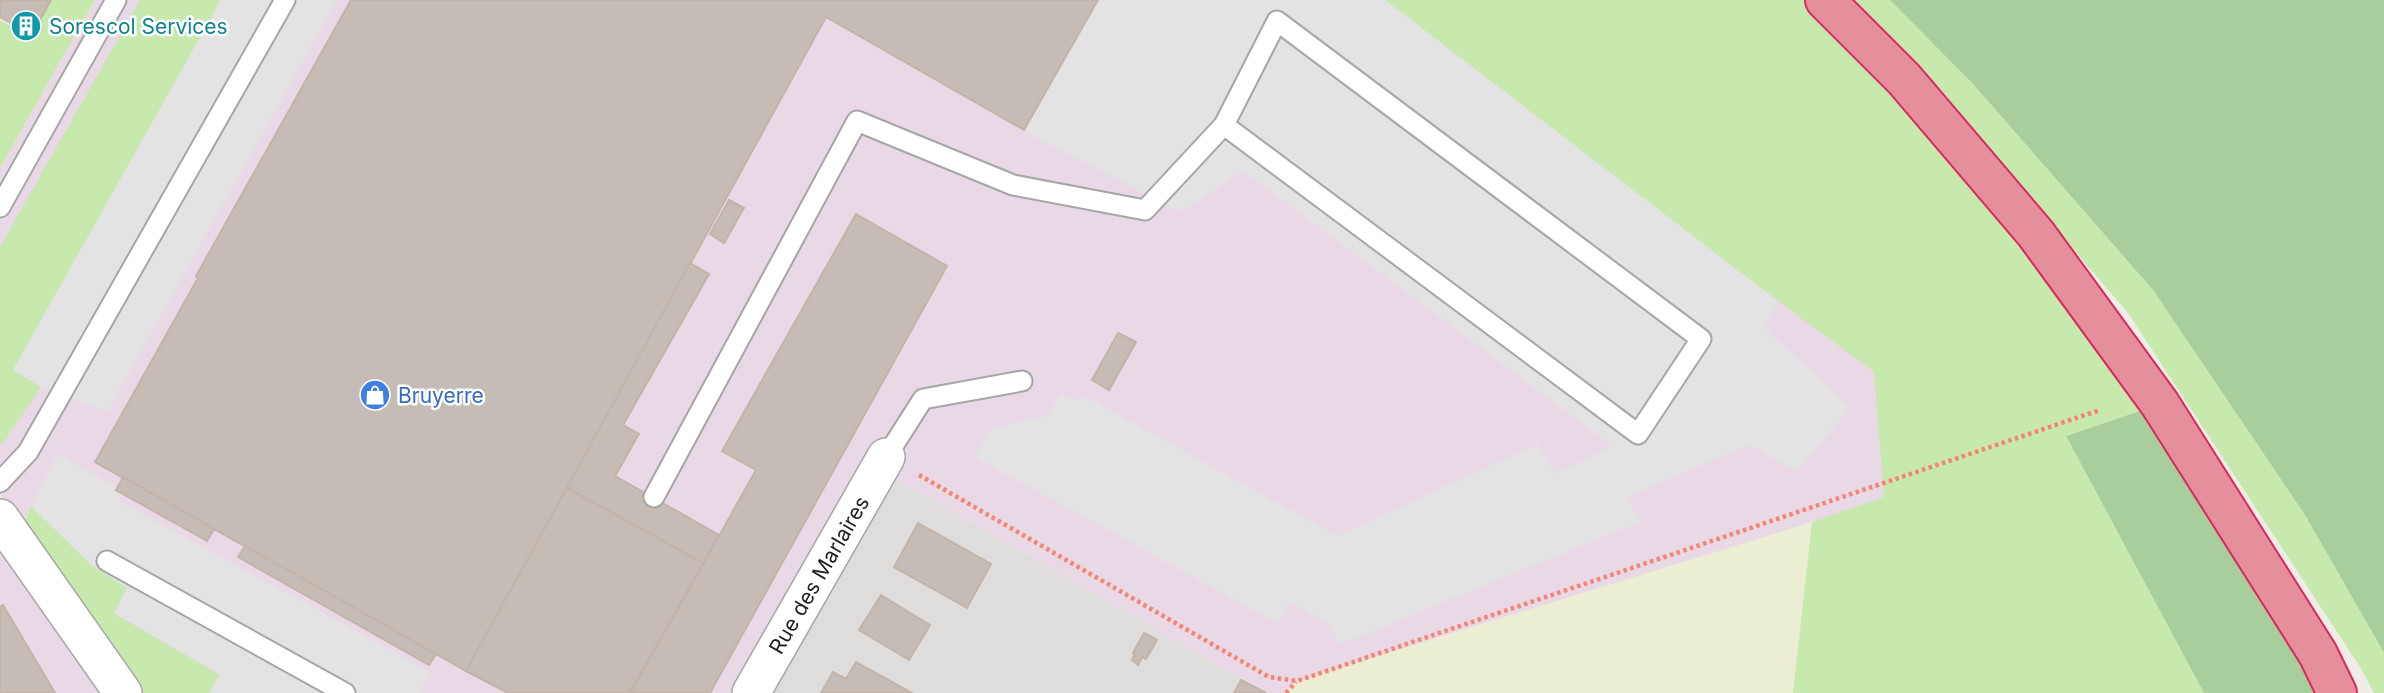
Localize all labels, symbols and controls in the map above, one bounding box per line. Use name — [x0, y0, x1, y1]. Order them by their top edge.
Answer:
building icon: Sorescol Services — [9, 9, 43, 43]
place label: Sorescol Services — [49, 14, 228, 39]
shop icon: Bruyerre — [358, 378, 392, 412]
place label: Bruyerre — [398, 383, 484, 408]
street label: Rue des Marlaires — [764, 492, 874, 658]

